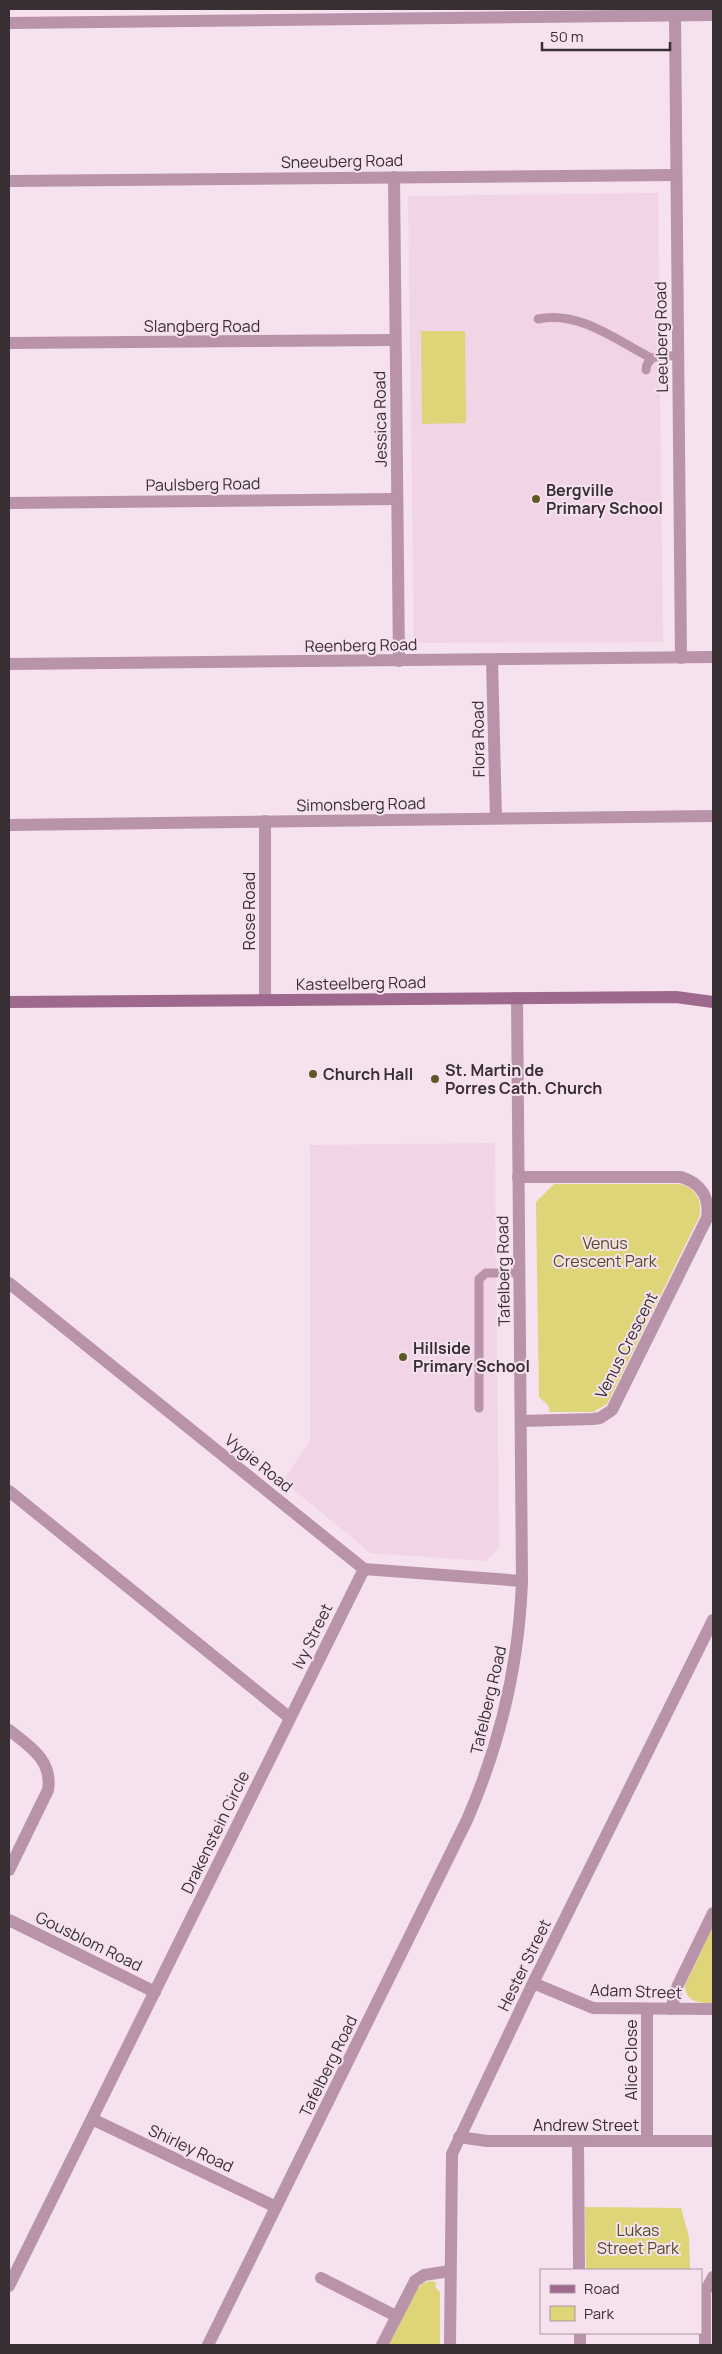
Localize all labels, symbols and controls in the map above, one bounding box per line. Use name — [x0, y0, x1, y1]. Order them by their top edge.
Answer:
scale bar — [542, 20, 670, 52]
text: 50 m — [550, 26, 584, 47]
street label: Sneeuberg Road — [281, 149, 403, 173]
street label: Leeuberg Road — [649, 281, 673, 393]
street label: Slangberg Road — [144, 315, 260, 337]
street label: Jessica Road — [368, 371, 392, 467]
street label: Paulsberg Road — [145, 472, 261, 496]
place label: Bergville Primary School — [546, 479, 663, 519]
marker: Bergville Primary School — [530, 493, 542, 505]
street label: Reenberg Road — [304, 633, 418, 657]
street label: Flora Road — [466, 700, 490, 778]
street label: Simonsberg Road — [296, 792, 426, 816]
street label: Rose Road — [238, 872, 260, 950]
street label: Kasteelberg Road — [296, 971, 426, 995]
place label: St. Martin de Porres Cath. Church — [445, 1059, 602, 1099]
place label: Church Hall — [323, 1063, 413, 1085]
marker: Church Hall — [307, 1068, 319, 1080]
marker: St. Martin de Porres Cath. Church — [429, 1073, 441, 1085]
street label: Tafelberg Road — [491, 1216, 515, 1326]
park label: Venus Crescent Park — [553, 1232, 658, 1272]
street label: Venus Crescent — [590, 1288, 662, 1402]
place label: Hillside Primary School — [413, 1337, 530, 1377]
marker: Hillside Primary School — [397, 1351, 409, 1363]
street label: Vygie Road — [220, 1429, 298, 1497]
street label: Ivy Street — [287, 1600, 337, 1672]
street label: Tafelberg Road — [465, 1644, 511, 1756]
street label: Drakenstein Circle — [176, 1767, 254, 1897]
street label: Gousblom Road — [32, 1906, 146, 1976]
street label: Hester Street — [492, 1915, 556, 2015]
street label: Adam Street — [590, 1978, 682, 2004]
street label: Tafelberg Road — [294, 2011, 362, 2121]
street label: Alice Close — [620, 2019, 642, 2101]
street label: Andrew Street — [533, 2114, 639, 2136]
street label: Shirley Road — [145, 2119, 237, 2177]
park label: Lukas Street Park — [597, 2219, 680, 2259]
legend — [540, 2269, 702, 2334]
text: Road — [584, 2278, 620, 2299]
text: Park — [584, 2303, 614, 2324]

